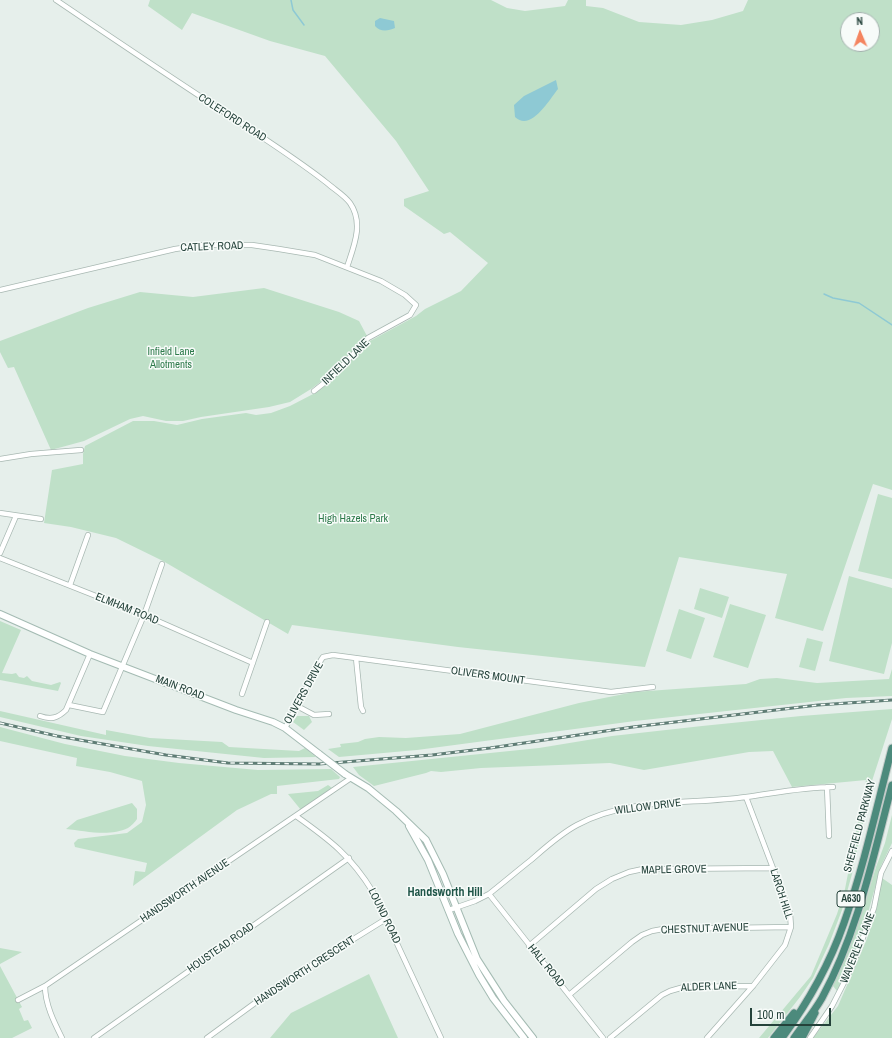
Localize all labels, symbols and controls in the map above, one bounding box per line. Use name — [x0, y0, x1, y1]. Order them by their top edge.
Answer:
north arrow — [840, 12, 880, 52]
text: N — [856, 14, 863, 28]
street label: COLEFORD ROAD — [195, 91, 269, 145]
street label: CATLEY ROAD — [180, 239, 244, 255]
street label: INFIELD LANE — [320, 336, 372, 388]
park label: Infield Lane Allotments — [147, 345, 195, 371]
park label: High Hazels Park — [318, 512, 388, 526]
street label: ELMHAM ROAD — [93, 590, 161, 628]
street label: OLIVERS DRIVE — [281, 660, 327, 726]
street label: OLIVERS MOUNT — [450, 664, 526, 688]
street label: MAIN ROAD — [154, 673, 206, 703]
street label: SHEFFIELD PARKWAY — [841, 778, 879, 874]
street label: WILLOW DRIVE — [614, 796, 682, 818]
street label: HANDSWORTH AVENUE — [138, 856, 232, 926]
street label: MAPLE GROVE — [641, 863, 707, 877]
street label: LARCH HILL — [767, 867, 795, 921]
street label: LOUND ROAD — [365, 886, 403, 946]
district label: Handsworth Hill — [408, 886, 482, 900]
road number: A630 — [837, 891, 865, 907]
street label: WAVERLEY LANE — [838, 911, 878, 985]
street label: HOUSTEAD ROAD — [185, 920, 257, 976]
street label: CHESTNUT AVENUE — [661, 921, 749, 937]
street label: HANDSWORTH CRESCENT — [252, 933, 358, 1009]
street label: HALL ROAD — [525, 942, 567, 990]
street label: ALDER LANE — [681, 979, 737, 995]
scale bar — [752, 1000, 833, 1026]
text: 100 m — [757, 1007, 784, 1023]

